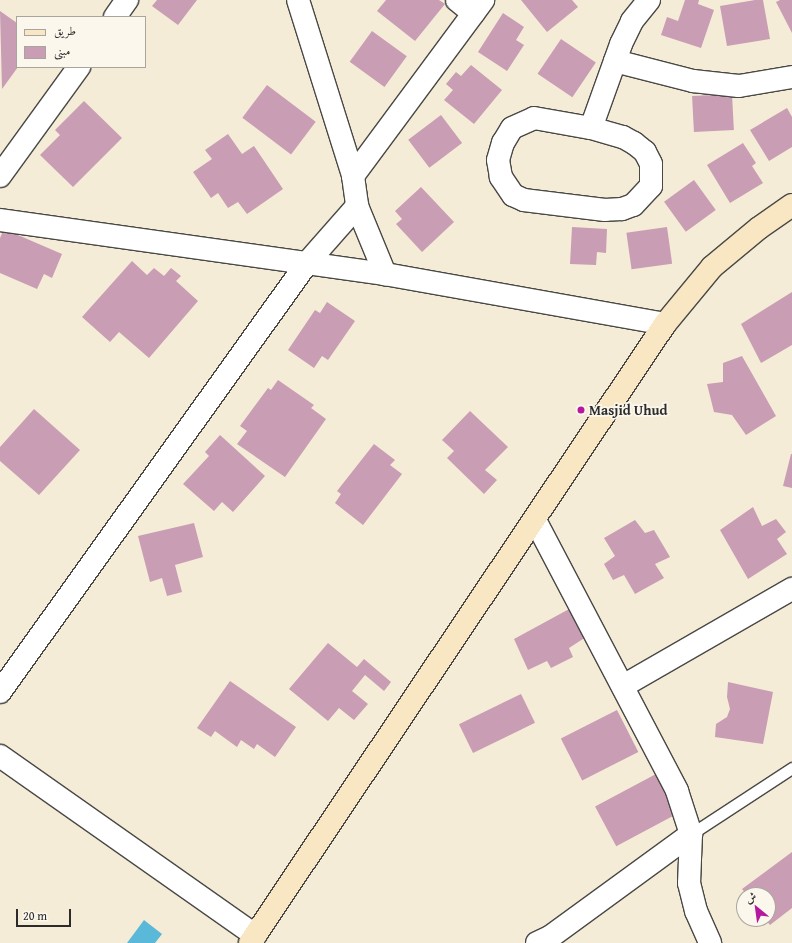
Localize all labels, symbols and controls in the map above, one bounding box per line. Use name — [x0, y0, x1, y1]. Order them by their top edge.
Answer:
legend — [16, 16, 146, 68]
text: طريق — [54, 22, 76, 39]
text: مبنى — [54, 42, 70, 59]
place label: Masjid Uhud — [589, 402, 668, 418]
marker: Masjid Uhud — [576, 405, 586, 415]
north arrow — [736, 887, 776, 927]
text: ش — [742, 888, 759, 907]
scale bar — [18, 901, 73, 927]
text: 20 m — [23, 907, 47, 924]

